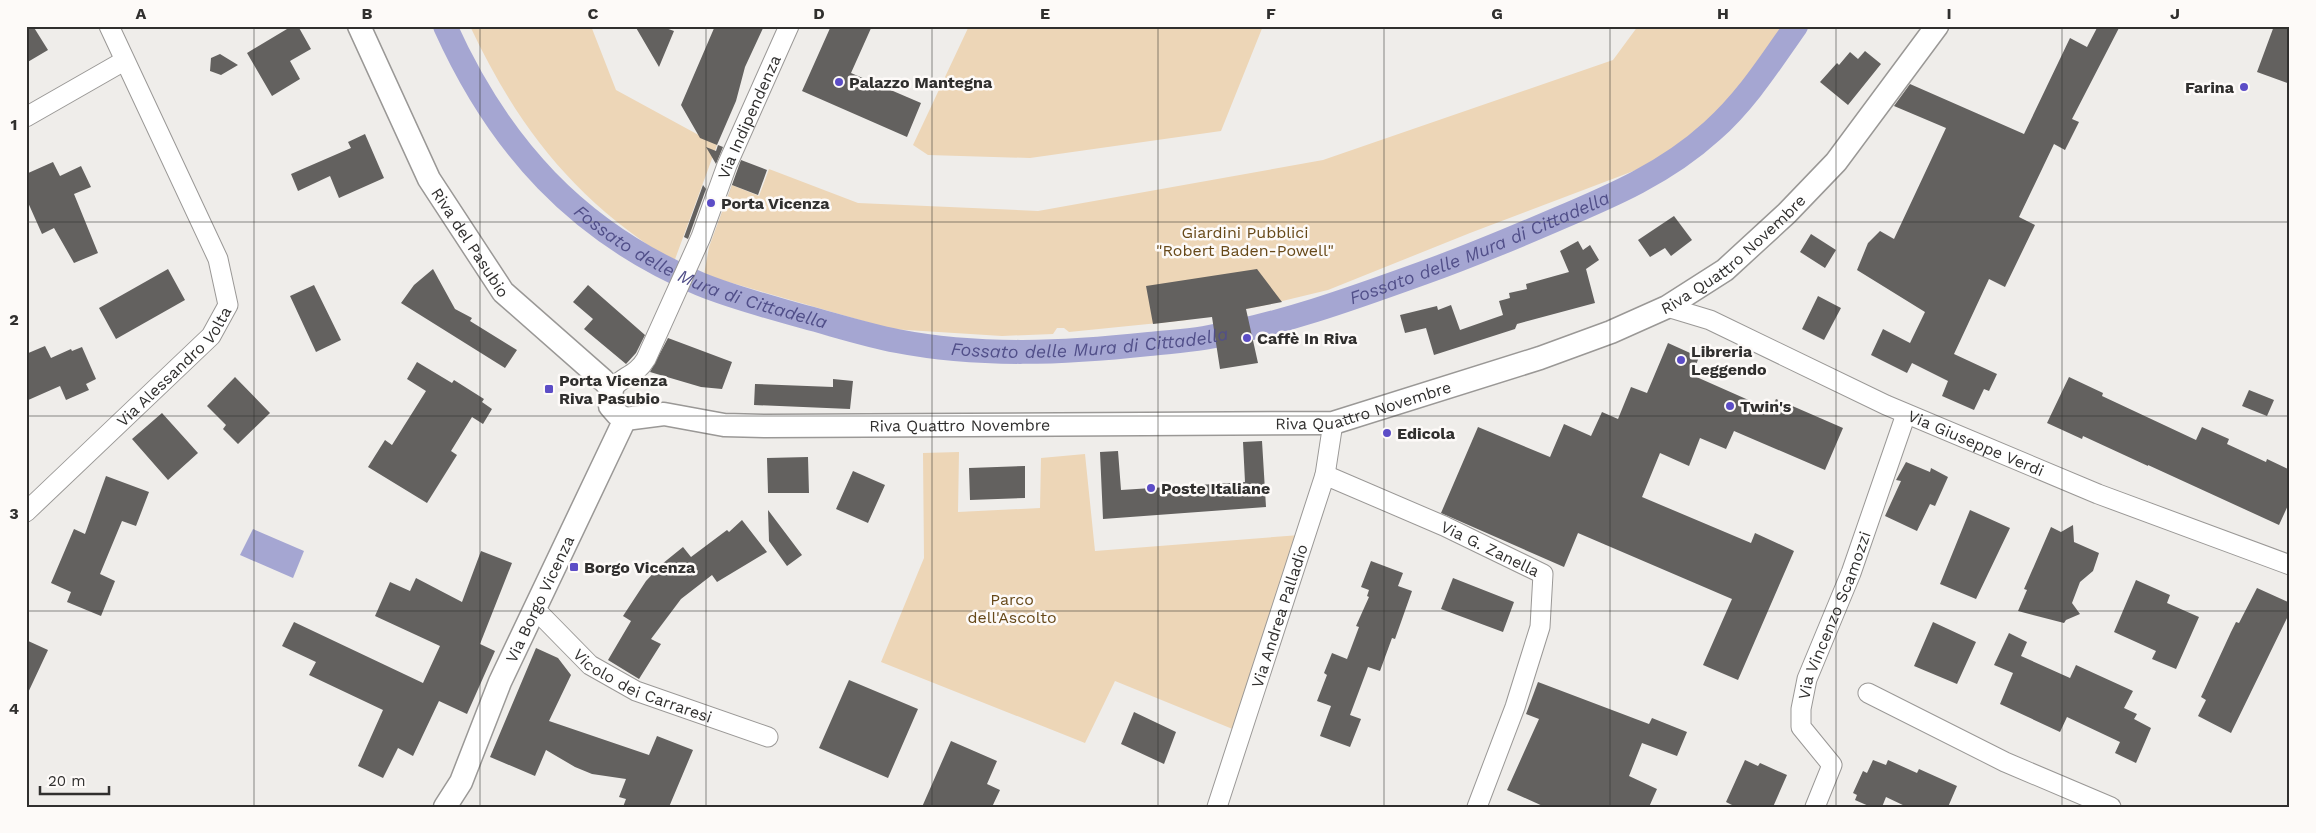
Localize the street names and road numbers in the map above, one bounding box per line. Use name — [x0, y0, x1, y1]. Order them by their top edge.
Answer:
street label: Via Indipendenza — [714, 52, 785, 182]
street label: Riva del Pasubio — [427, 184, 513, 301]
street label: Riva Quattro Novembre — [1658, 191, 1810, 318]
street label: Via Alessandro Volta — [113, 303, 235, 431]
street label: Riva Quattro Novembre — [1275, 378, 1454, 433]
street label: Via Giuseppe Verdi — [1905, 406, 2047, 480]
street label: Riva Quattro Novembre — [869, 415, 1050, 435]
street label: Via G. Zanella — [1438, 517, 1543, 581]
street label: Via Vincenzo Scamozzi — [1794, 529, 1875, 701]
street label: Via Borgo Vicenza — [502, 533, 578, 666]
street label: Via Andrea Palladio — [1247, 542, 1312, 690]
street label: Vicolo dei Carraresi — [569, 645, 714, 727]

